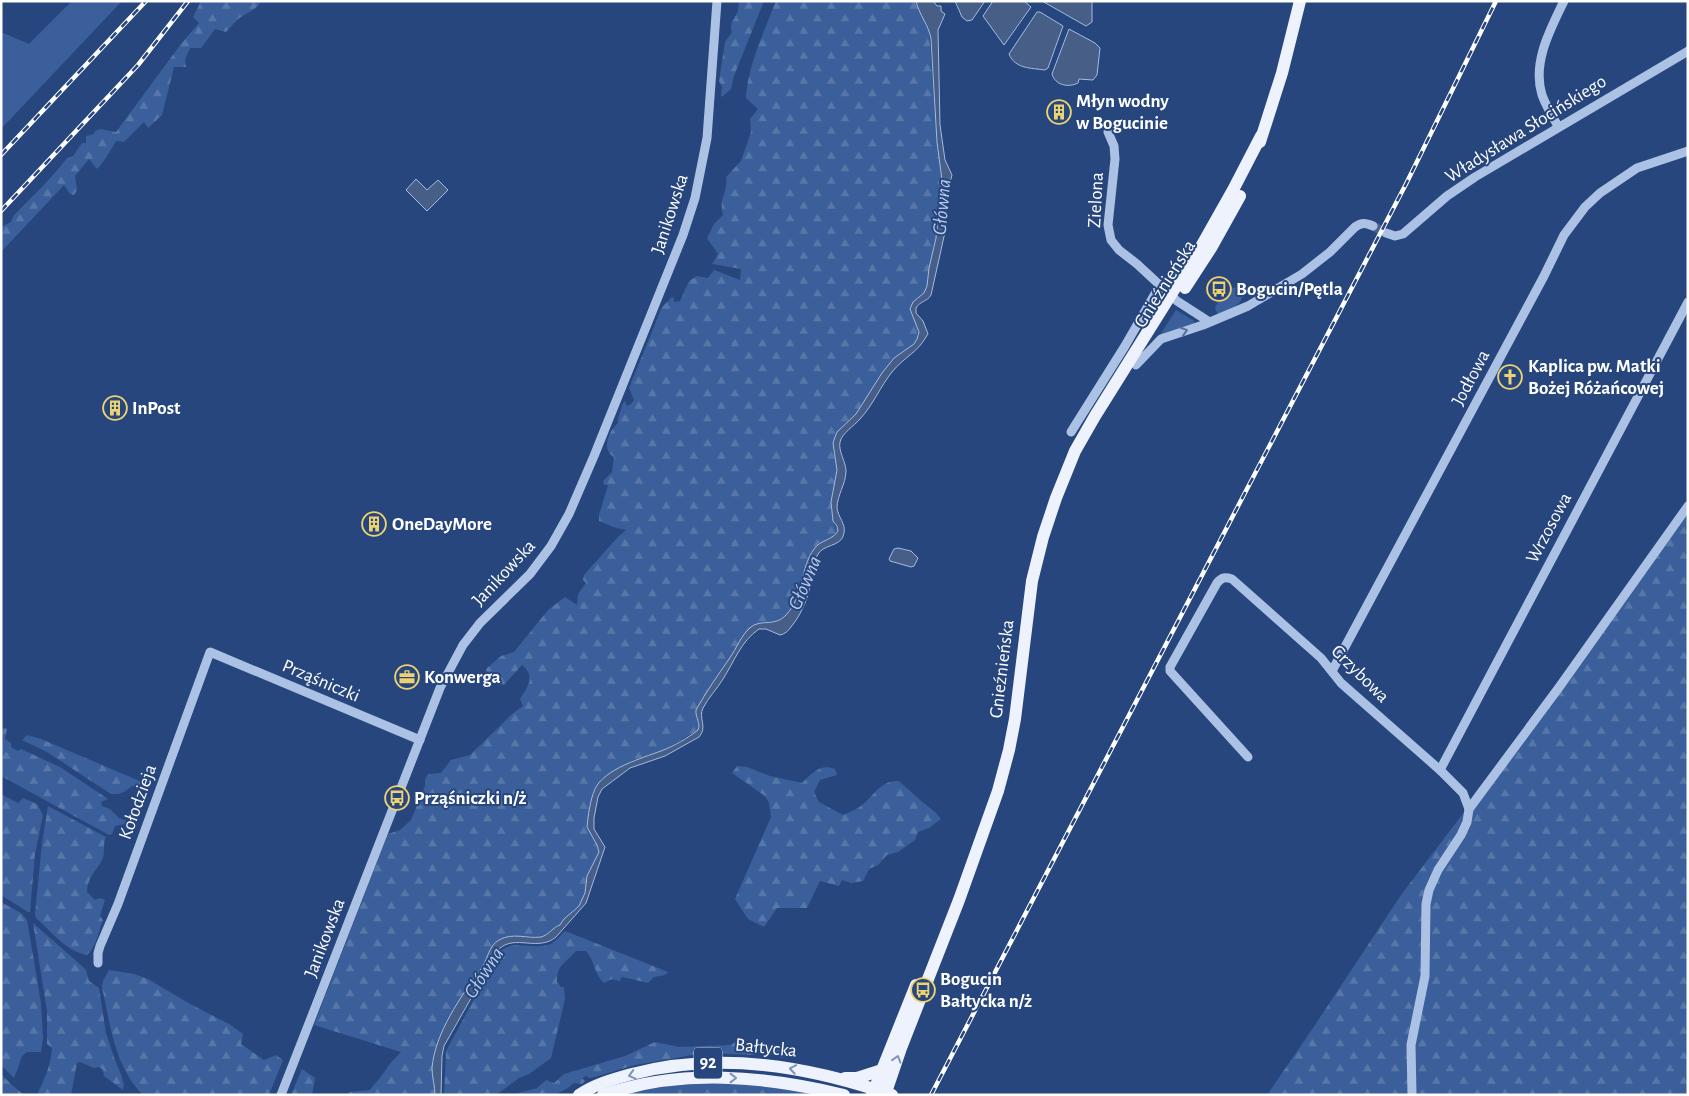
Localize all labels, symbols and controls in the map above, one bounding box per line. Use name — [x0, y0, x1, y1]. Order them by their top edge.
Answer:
street label: Władysława Słocińskiego — [1442, 72, 1610, 186]
place label: Młyn wodny w Bogucinie — [1076, 92, 1169, 133]
building icon: Młyn wodny w Bogucinie — [1046, 99, 1072, 125]
street label: Janikowska — [648, 171, 692, 256]
street label: Zielona — [1085, 171, 1107, 228]
water label: Główna — [930, 178, 954, 236]
street label: Gnieźnieńska — [1131, 237, 1199, 331]
bus stop icon: Bogucin/Pętla — [1206, 276, 1232, 302]
place label: Bogucin/Pętla — [1236, 280, 1343, 299]
one-way arrow — [1179, 326, 1188, 336]
street label: Jodłowa — [1449, 347, 1494, 409]
place label: Kaplica pw. Matki Bożej Różańcowej — [1528, 357, 1664, 398]
church icon: Kaplica pw. Matki Bożej Różańcowej — [1497, 364, 1523, 390]
building icon: InPost — [102, 395, 128, 421]
place label: InPost — [132, 399, 181, 418]
street label: Wrzosowa — [1523, 490, 1575, 566]
building icon: OneDayMore — [361, 511, 387, 537]
place label: OneDayMore — [392, 515, 492, 534]
street label: Janikowska — [469, 536, 539, 610]
water label: Główna — [785, 553, 825, 613]
street label: Gnieźnieńska — [987, 618, 1017, 719]
street label: Grzybowa — [1327, 641, 1393, 707]
street label: Prząśniczki — [279, 656, 363, 706]
office icon: Konwerga — [394, 664, 420, 690]
place label: Konwerga — [424, 668, 501, 687]
street label: Kołodzieja — [116, 762, 160, 842]
bus stop icon: Prząśniczki n/ż — [384, 785, 410, 811]
place label: Prząśniczki n/ż — [414, 789, 527, 808]
street label: Janikowska — [301, 896, 349, 980]
water label: Główna — [460, 944, 508, 1002]
place label: Bogucin Bałtycka n/ż — [940, 970, 1032, 1011]
bus stop icon: Bogucin Bałtycka n/ż — [910, 977, 936, 1003]
street label: Bałtycka — [734, 1035, 798, 1061]
road number: 92 — [694, 1048, 722, 1078]
one-way arrow — [892, 1056, 902, 1064]
one-way arrow — [788, 1064, 797, 1074]
one-way arrow — [628, 1069, 636, 1079]
one-way arrow — [730, 1073, 737, 1083]

